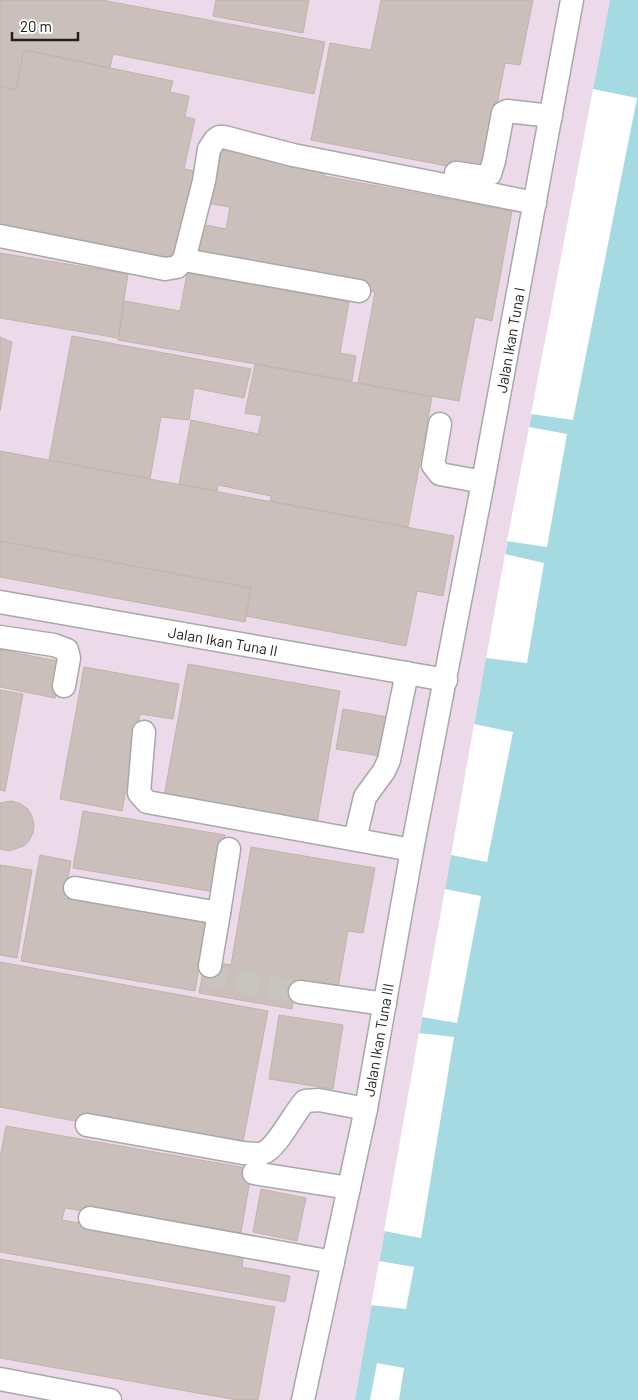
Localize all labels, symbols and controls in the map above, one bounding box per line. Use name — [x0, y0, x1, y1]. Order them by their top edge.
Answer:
scale bar — [12, 10, 79, 42]
text: 20 m — [20, 17, 52, 35]
street label: Jalan Ikan Tuna I — [492, 286, 528, 394]
street label: Jalan Ikan Tuna II — [167, 622, 279, 660]
street label: Jalan Ikan Tuna III — [359, 982, 397, 1098]

